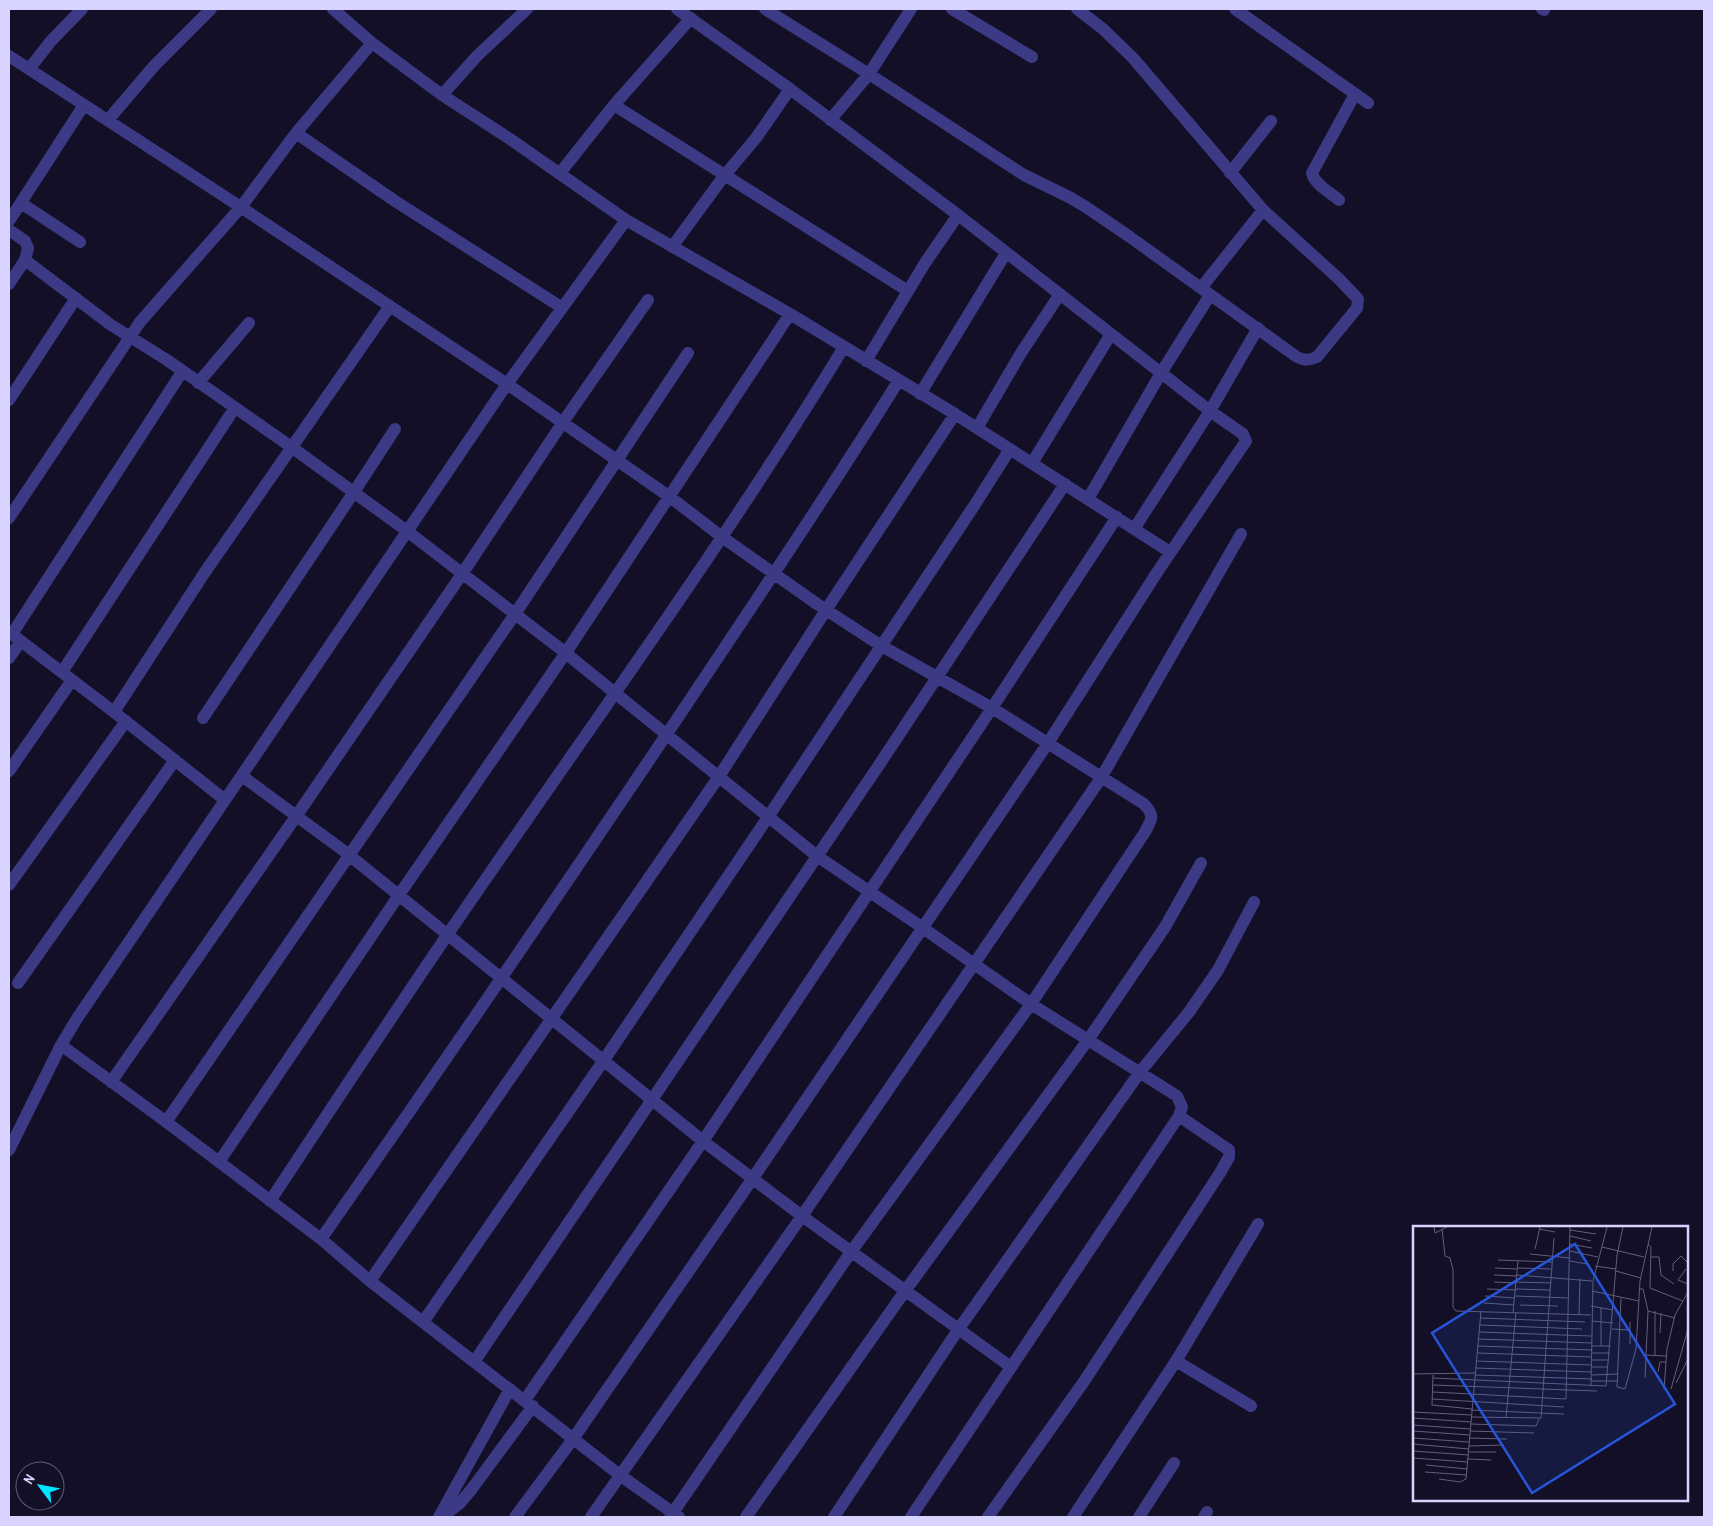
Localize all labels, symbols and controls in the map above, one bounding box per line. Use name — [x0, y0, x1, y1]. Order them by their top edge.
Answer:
inset map — [1413, 1226, 1688, 1501]
north arrow — [15, 1461, 65, 1511]
text: N — [19, 1471, 39, 1487]

